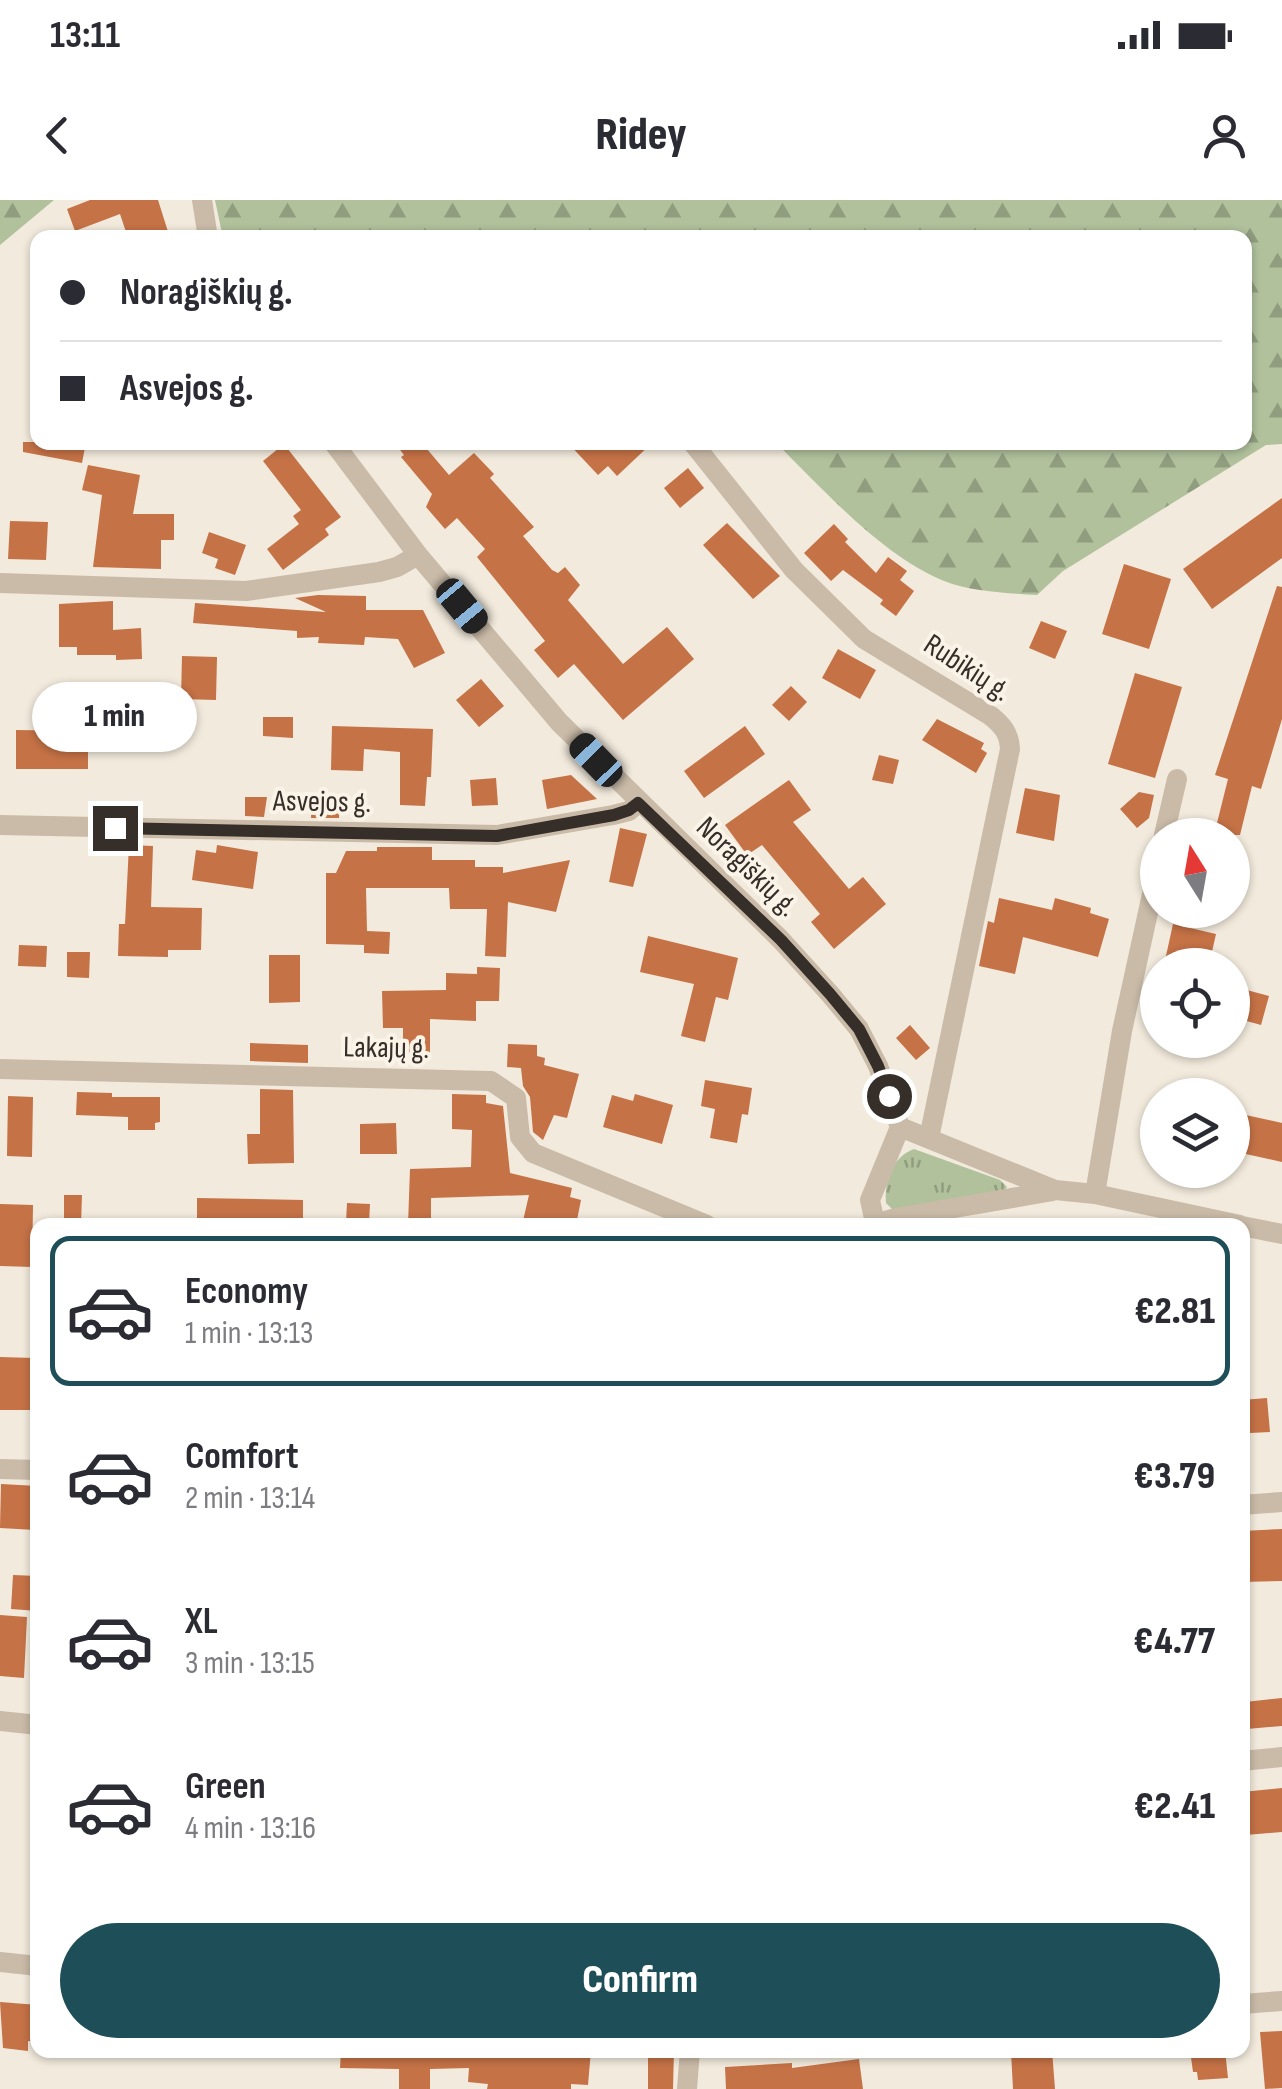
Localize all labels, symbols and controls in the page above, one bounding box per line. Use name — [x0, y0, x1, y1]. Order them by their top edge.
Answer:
text: 13:11 — [50, 13, 120, 58]
icon: back — [30, 108, 85, 163]
text: Ridey — [596, 108, 686, 163]
icon: person — [1197, 108, 1252, 163]
text: Noragiškių g. — [120, 270, 293, 315]
text: Asvejos g. — [120, 366, 254, 411]
car — [431, 573, 493, 639]
street label: Rubikių g. — [917, 627, 1017, 709]
callout: 1 min — [32, 683, 198, 753]
text: 1 min — [84, 697, 145, 736]
car — [564, 728, 628, 792]
street label: Asvejos g. — [272, 783, 371, 821]
route end — [93, 806, 138, 851]
street label: Noragiškių g. — [689, 810, 805, 924]
north arrow — [1140, 818, 1250, 928]
map controls — [1140, 818, 1250, 1188]
button: locate — [1140, 948, 1250, 1058]
street label: Lakajų g. — [343, 1029, 429, 1067]
route start — [867, 1074, 912, 1119]
button: layers — [1140, 1078, 1250, 1188]
icon: car — [65, 1266, 155, 1356]
text: Economy — [185, 1269, 308, 1314]
text: €2.81 — [1134, 1289, 1215, 1334]
text: 1 min · 13:13 — [185, 1314, 313, 1353]
icon: car — [65, 1431, 155, 1521]
text: Comfort — [185, 1434, 299, 1479]
text: €3.79 — [1134, 1454, 1215, 1499]
text: 2 min · 13:14 — [185, 1479, 315, 1518]
icon: car — [65, 1596, 155, 1686]
text: XL — [185, 1599, 218, 1644]
text: €4.77 — [1134, 1619, 1215, 1664]
text: 3 min · 13:15 — [185, 1644, 315, 1683]
icon: car — [65, 1761, 155, 1851]
text: Green — [185, 1764, 266, 1809]
text: €2.41 — [1134, 1784, 1215, 1829]
text: 4 min · 13:16 — [185, 1809, 316, 1848]
button: Confirm — [60, 1923, 1220, 2038]

